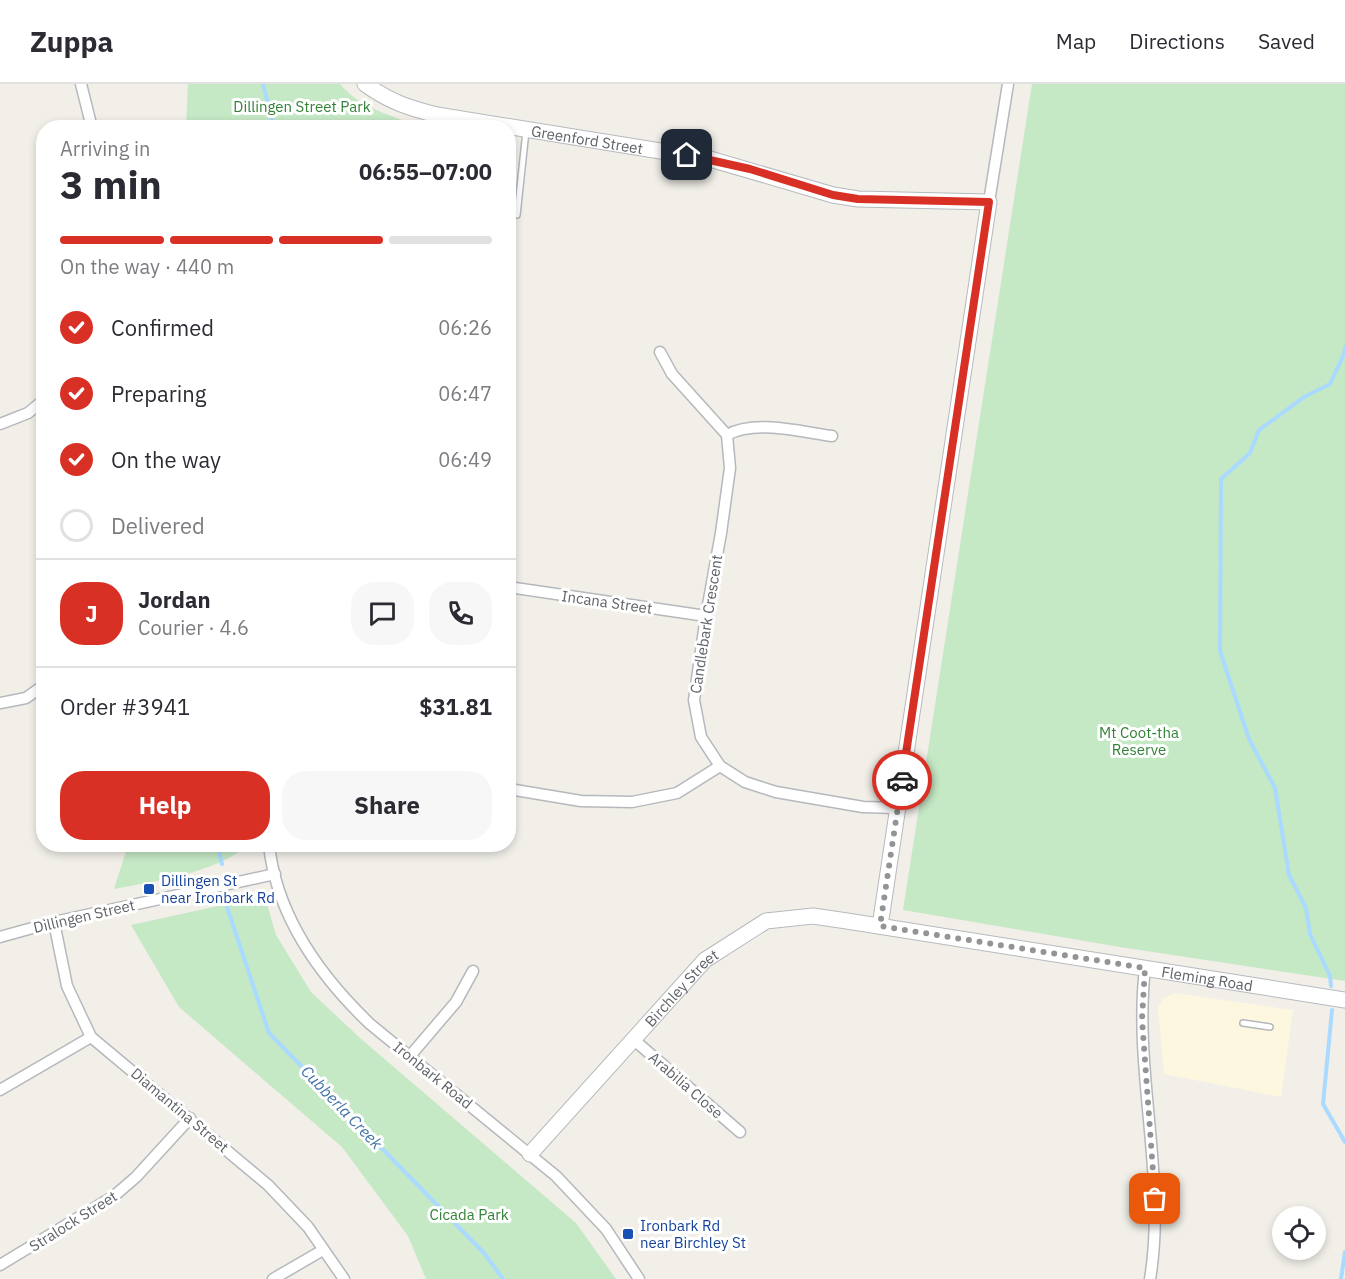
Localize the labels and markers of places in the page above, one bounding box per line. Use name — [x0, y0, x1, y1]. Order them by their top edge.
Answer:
pin — [661, 129, 712, 180]
place label: Dillingen St near Ironbark Rd — [161, 871, 275, 907]
marker: Dillingen St near Ironbark Rd — [142, 882, 156, 896]
pin — [1129, 1173, 1180, 1224]
place label: Ironbark Rd near Birchley St — [640, 1216, 746, 1252]
marker: Ironbark Rd near Birchley St — [621, 1227, 635, 1241]

